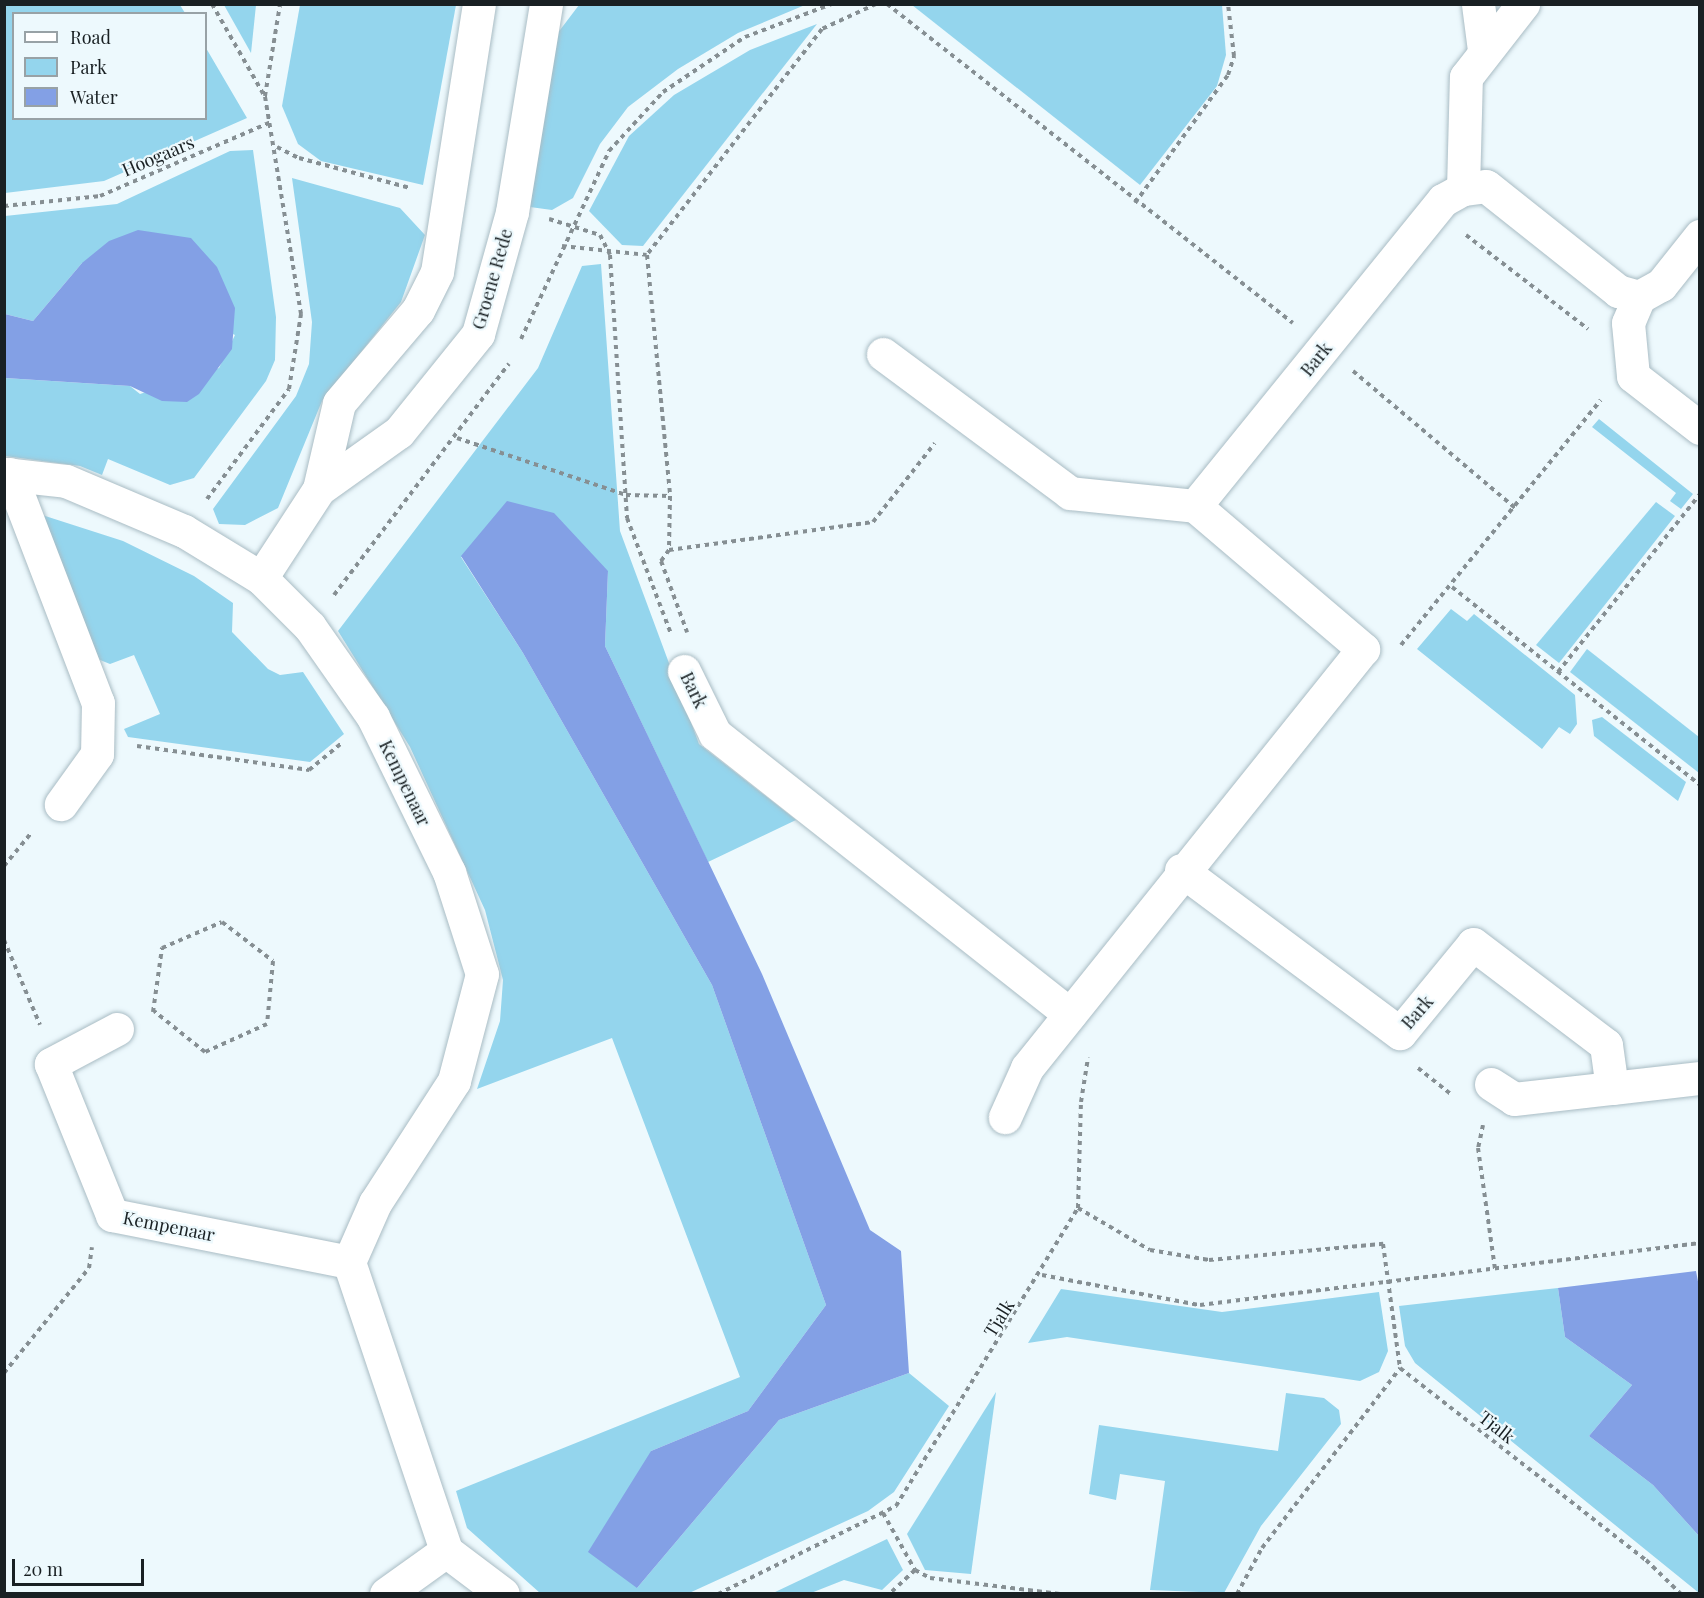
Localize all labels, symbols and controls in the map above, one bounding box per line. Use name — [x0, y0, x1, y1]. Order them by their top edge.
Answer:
legend — [12, 12, 207, 120]
text: Road — [70, 25, 111, 49]
text: Park — [70, 55, 107, 79]
text: Water — [70, 85, 118, 109]
street label: Hoogaars — [119, 131, 197, 181]
street label: Groene Rede — [467, 226, 517, 332]
street label: Bark — [1296, 338, 1336, 380]
street label: Bark — [676, 668, 712, 712]
street label: Kempenaar — [375, 736, 435, 830]
street label: Bark — [1396, 991, 1438, 1033]
street label: Kempenaar — [121, 1207, 217, 1245]
street label: Tjalk — [979, 1295, 1019, 1341]
street label: Tjalk — [1475, 1406, 1519, 1448]
scale bar — [15, 1547, 147, 1585]
text: 20 m — [23, 1557, 63, 1581]

